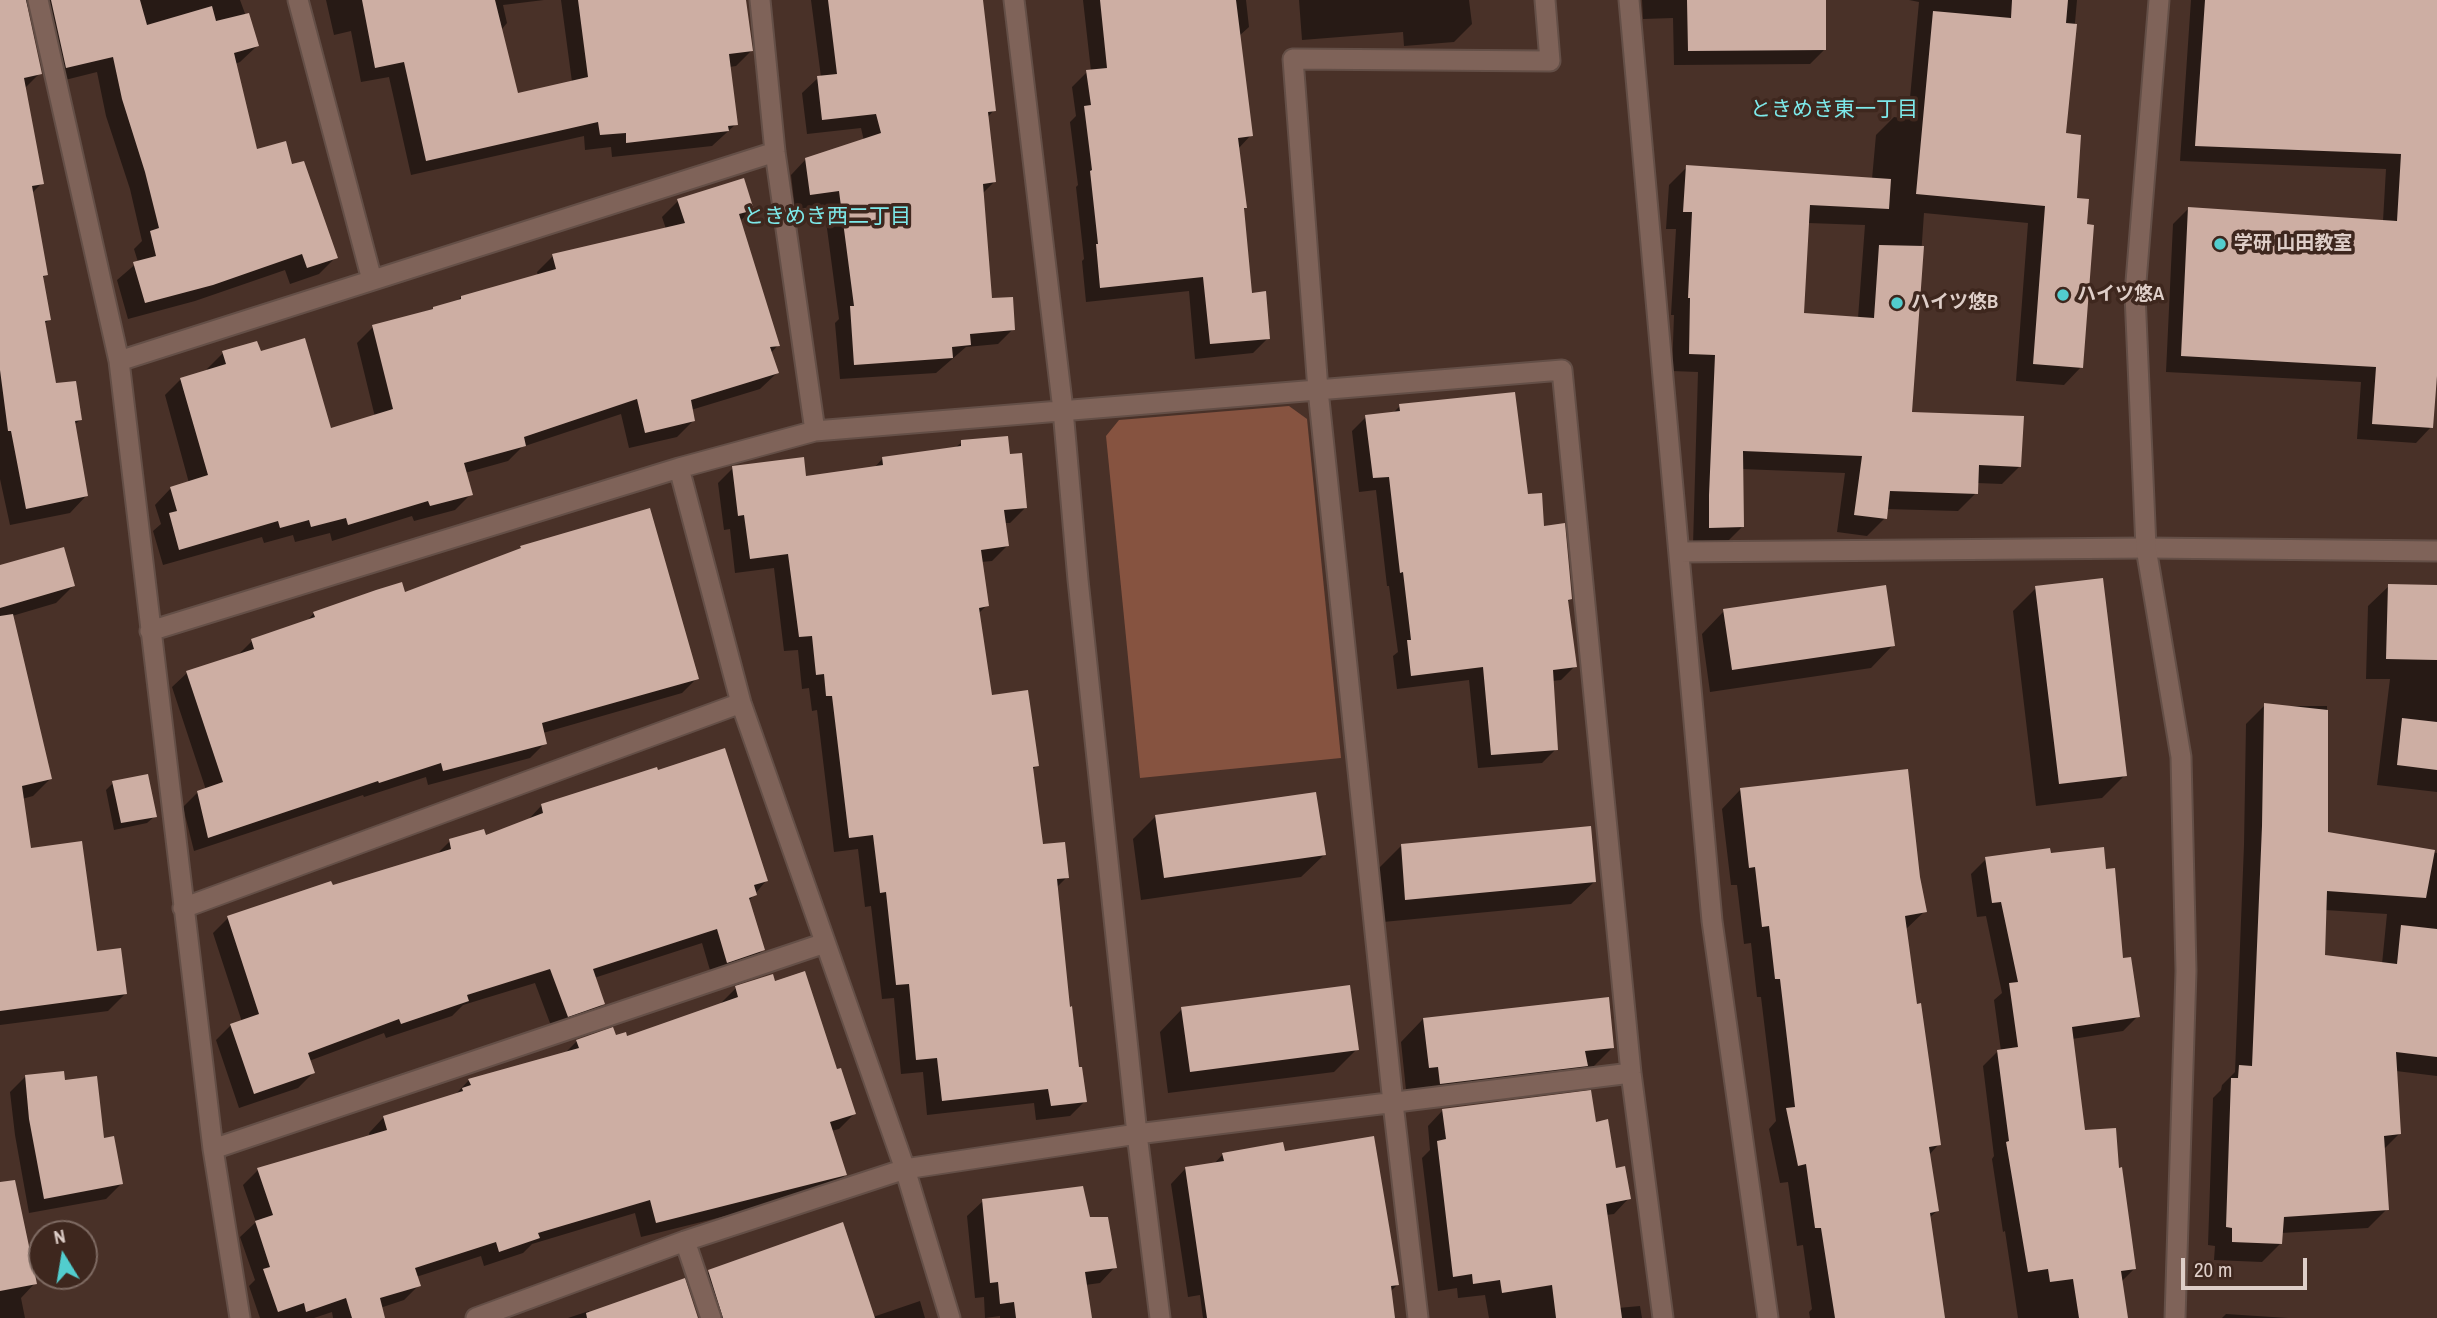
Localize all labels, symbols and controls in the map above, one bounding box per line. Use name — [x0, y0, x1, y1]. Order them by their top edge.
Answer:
district label: ときめき東一丁目 — [1750, 97, 1918, 123]
district label: ときめき西二丁目 — [743, 204, 911, 230]
place label: 学研 山田教室 — [2234, 233, 2352, 255]
marker: 学研 山田教室 — [2212, 236, 2228, 252]
place label: ハイツ悠A — [2077, 284, 2164, 306]
marker: ハイツ悠A — [2055, 287, 2071, 303]
place label: ハイツ悠B — [1911, 292, 1998, 314]
marker: ハイツ悠B — [1889, 295, 1905, 311]
north arrow — [28, 1220, 98, 1290]
text: N — [51, 1223, 67, 1250]
scale bar — [2185, 1244, 2311, 1288]
text: 20 m — [2194, 1255, 2232, 1284]

